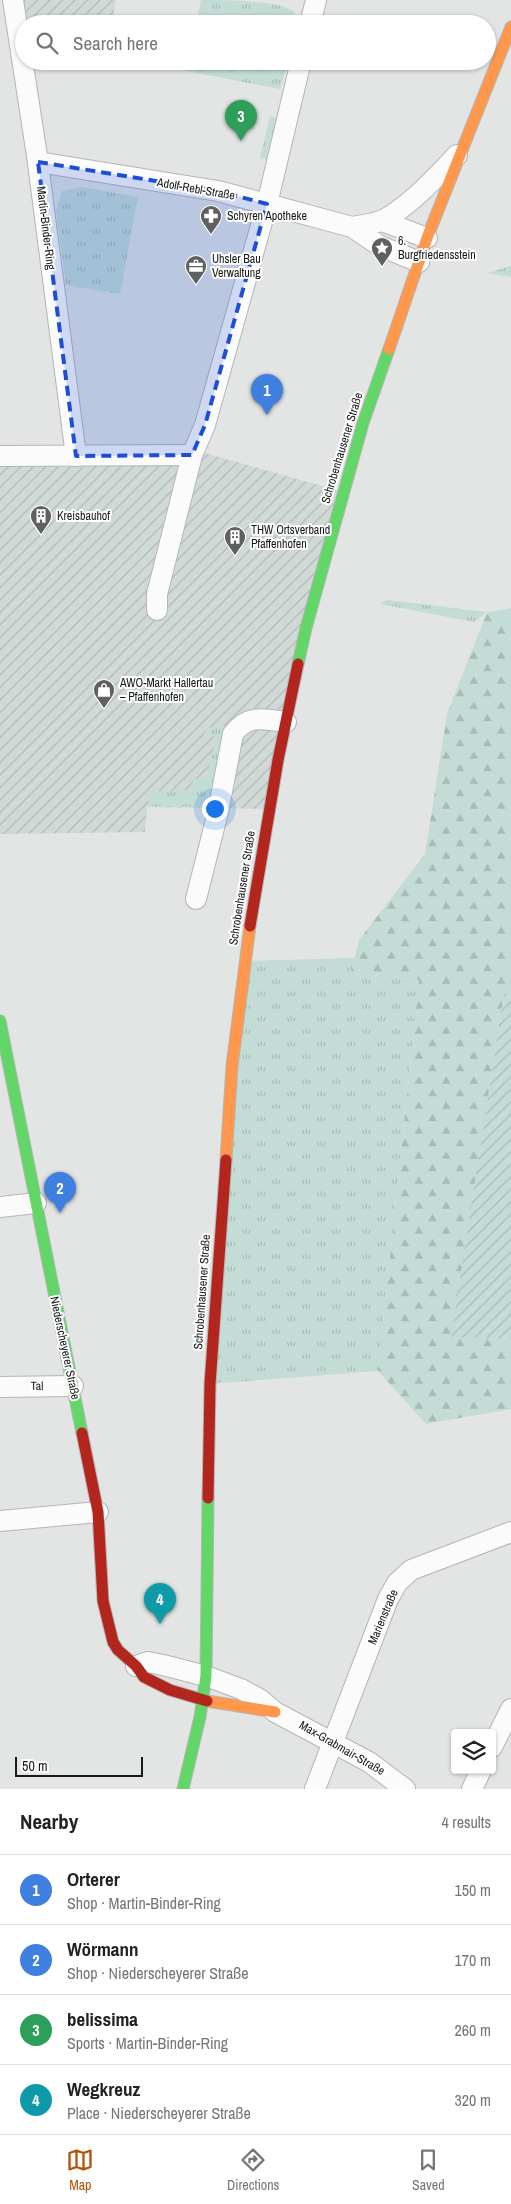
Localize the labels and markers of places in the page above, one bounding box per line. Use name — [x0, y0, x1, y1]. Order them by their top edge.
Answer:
pin: 3 — [225, 100, 257, 141]
pharmacy icon: Schyren Apotheke — [199, 204, 223, 235]
place label: Schyren Apotheke — [227, 208, 307, 224]
place label: 6. Burgfriedensstein — [398, 233, 476, 263]
place icon: 6. Burgfriedensstein — [370, 236, 394, 267]
place label: Uhsler Bau Verwaltung — [212, 251, 261, 281]
office icon: Uhsler Bau Verwaltung — [184, 254, 208, 285]
pin: 1 — [251, 374, 283, 415]
building icon: Kreisbauhof — [29, 504, 53, 535]
place label: Kreisbauhof — [57, 508, 110, 524]
place label: THW Ortsverband Pfaffenhofen — [251, 522, 330, 552]
building icon: THW Ortsverband Pfaffenhofen — [223, 525, 247, 556]
place label: AWO-Markt Hallertau – Pfaffenhofen — [119, 675, 213, 705]
shop icon: AWO-Markt Hallertau – Pfaffenhofen — [92, 678, 116, 709]
pin: 2 — [44, 1172, 76, 1213]
pin: 4 — [144, 1583, 176, 1624]

